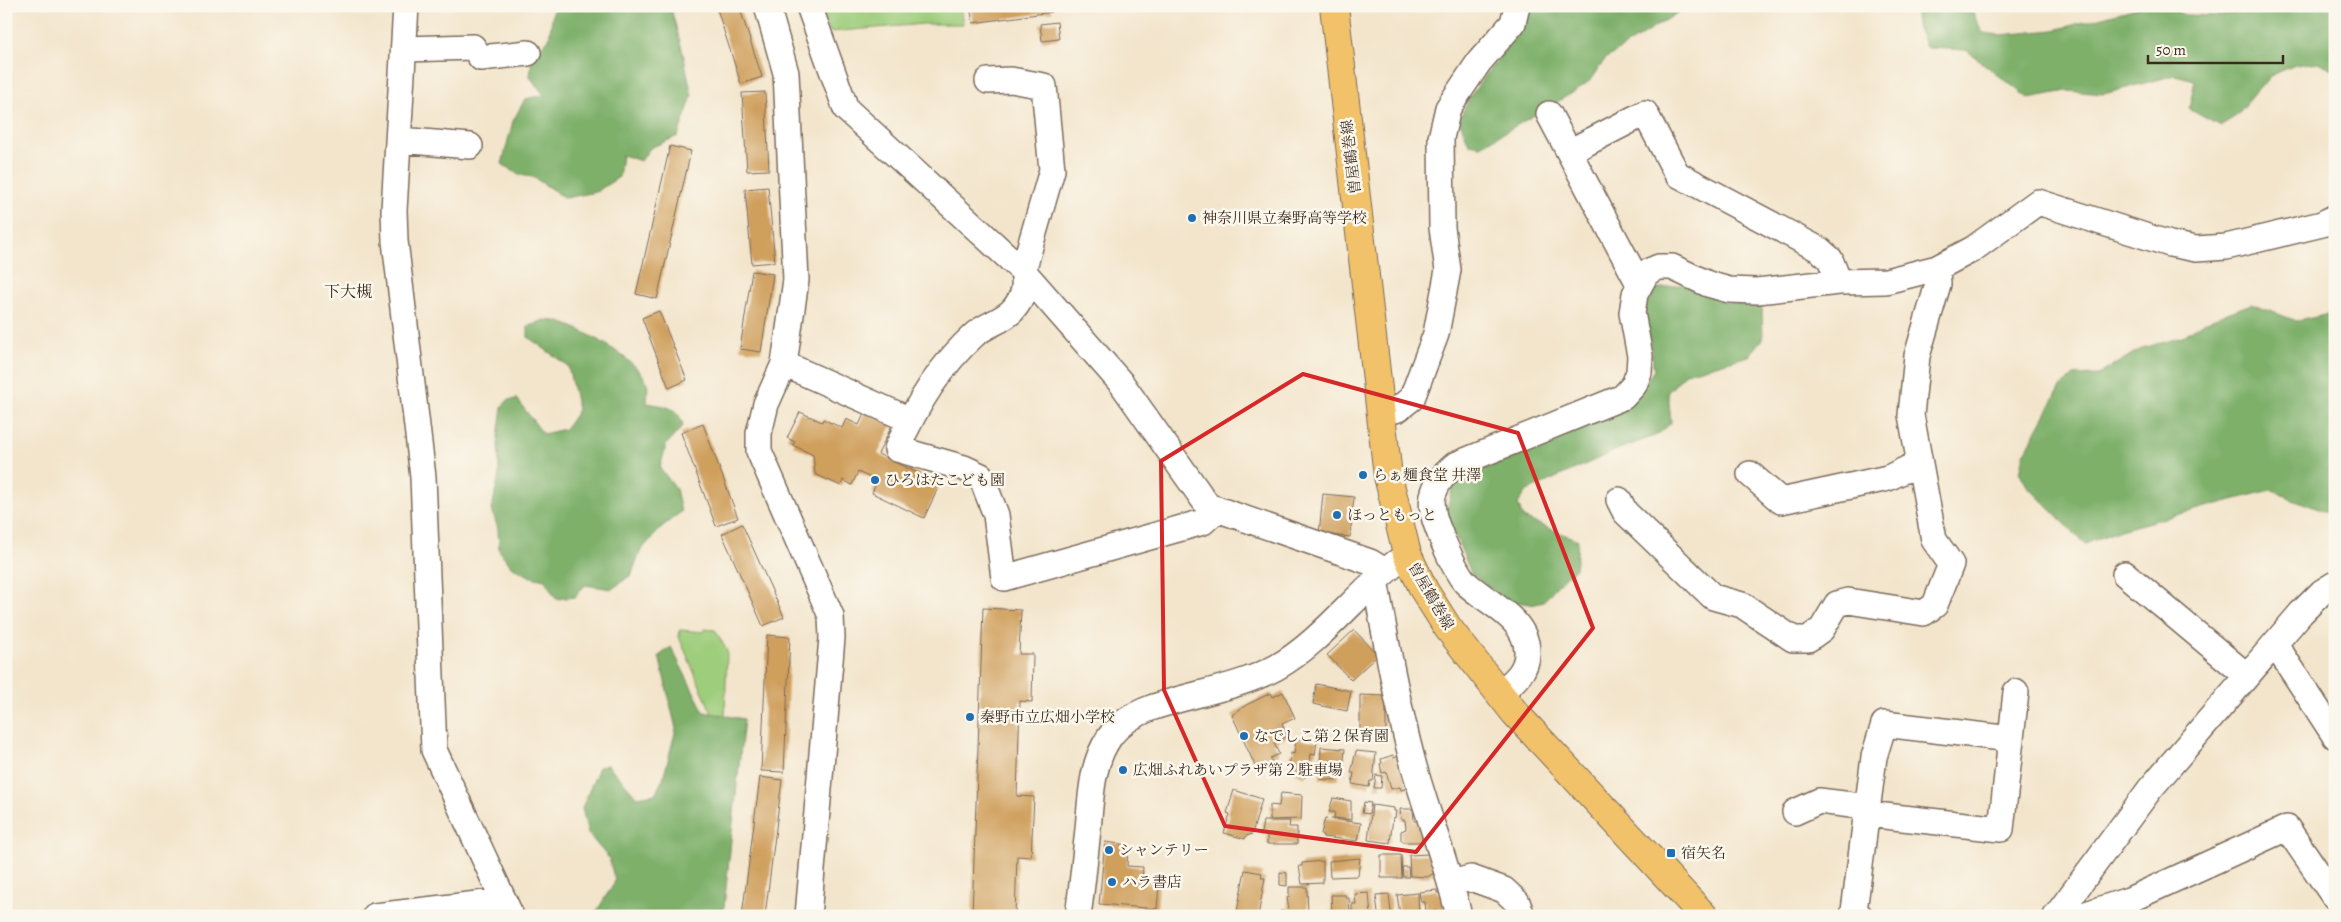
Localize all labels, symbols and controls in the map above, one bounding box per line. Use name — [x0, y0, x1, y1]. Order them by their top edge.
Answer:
scale bar — [2148, 32, 2284, 64]
text: 50 m — [2156, 40, 2186, 60]
street label: 曽屋鶴巻線 — [1337, 119, 1365, 195]
place label: 神奈川県立秦野高等学校 — [1202, 208, 1367, 228]
marker: 神奈川県立秦野高等学校 — [1186, 212, 1198, 224]
district label: 下大槻 — [324, 281, 372, 303]
place label: らぁ麺食堂 井澤 — [1373, 465, 1481, 485]
marker: らぁ麺食堂 井澤 — [1357, 469, 1369, 481]
place label: ひろはたこども園 — [885, 470, 1005, 490]
marker: ひろはたこども園 — [869, 474, 881, 486]
place label: ほっともっと — [1347, 505, 1437, 525]
marker: ほっともっと — [1331, 509, 1343, 521]
street label: 曽屋鶴巻線 — [1404, 559, 1458, 633]
place label: 秦野市立広畑小学校 — [980, 707, 1115, 727]
marker: 秦野市立広畑小学校 — [964, 711, 976, 723]
place label: なでしこ第２保育園 — [1254, 726, 1389, 746]
marker: なでしこ第２保育園 — [1238, 730, 1250, 742]
place label: 広畑ふれあいプラザ第２駐車場 — [1133, 760, 1343, 780]
marker: 広畑ふれあいプラザ第２駐車場 — [1117, 764, 1129, 776]
place label: シャンテリー — [1119, 840, 1209, 860]
place label: 宿矢名 — [1681, 843, 1726, 863]
marker: シャンテリー — [1103, 844, 1115, 856]
marker: 宿矢名 — [1665, 847, 1677, 859]
place label: ハラ書店 — [1122, 872, 1182, 892]
marker: ハラ書店 — [1106, 876, 1118, 888]

